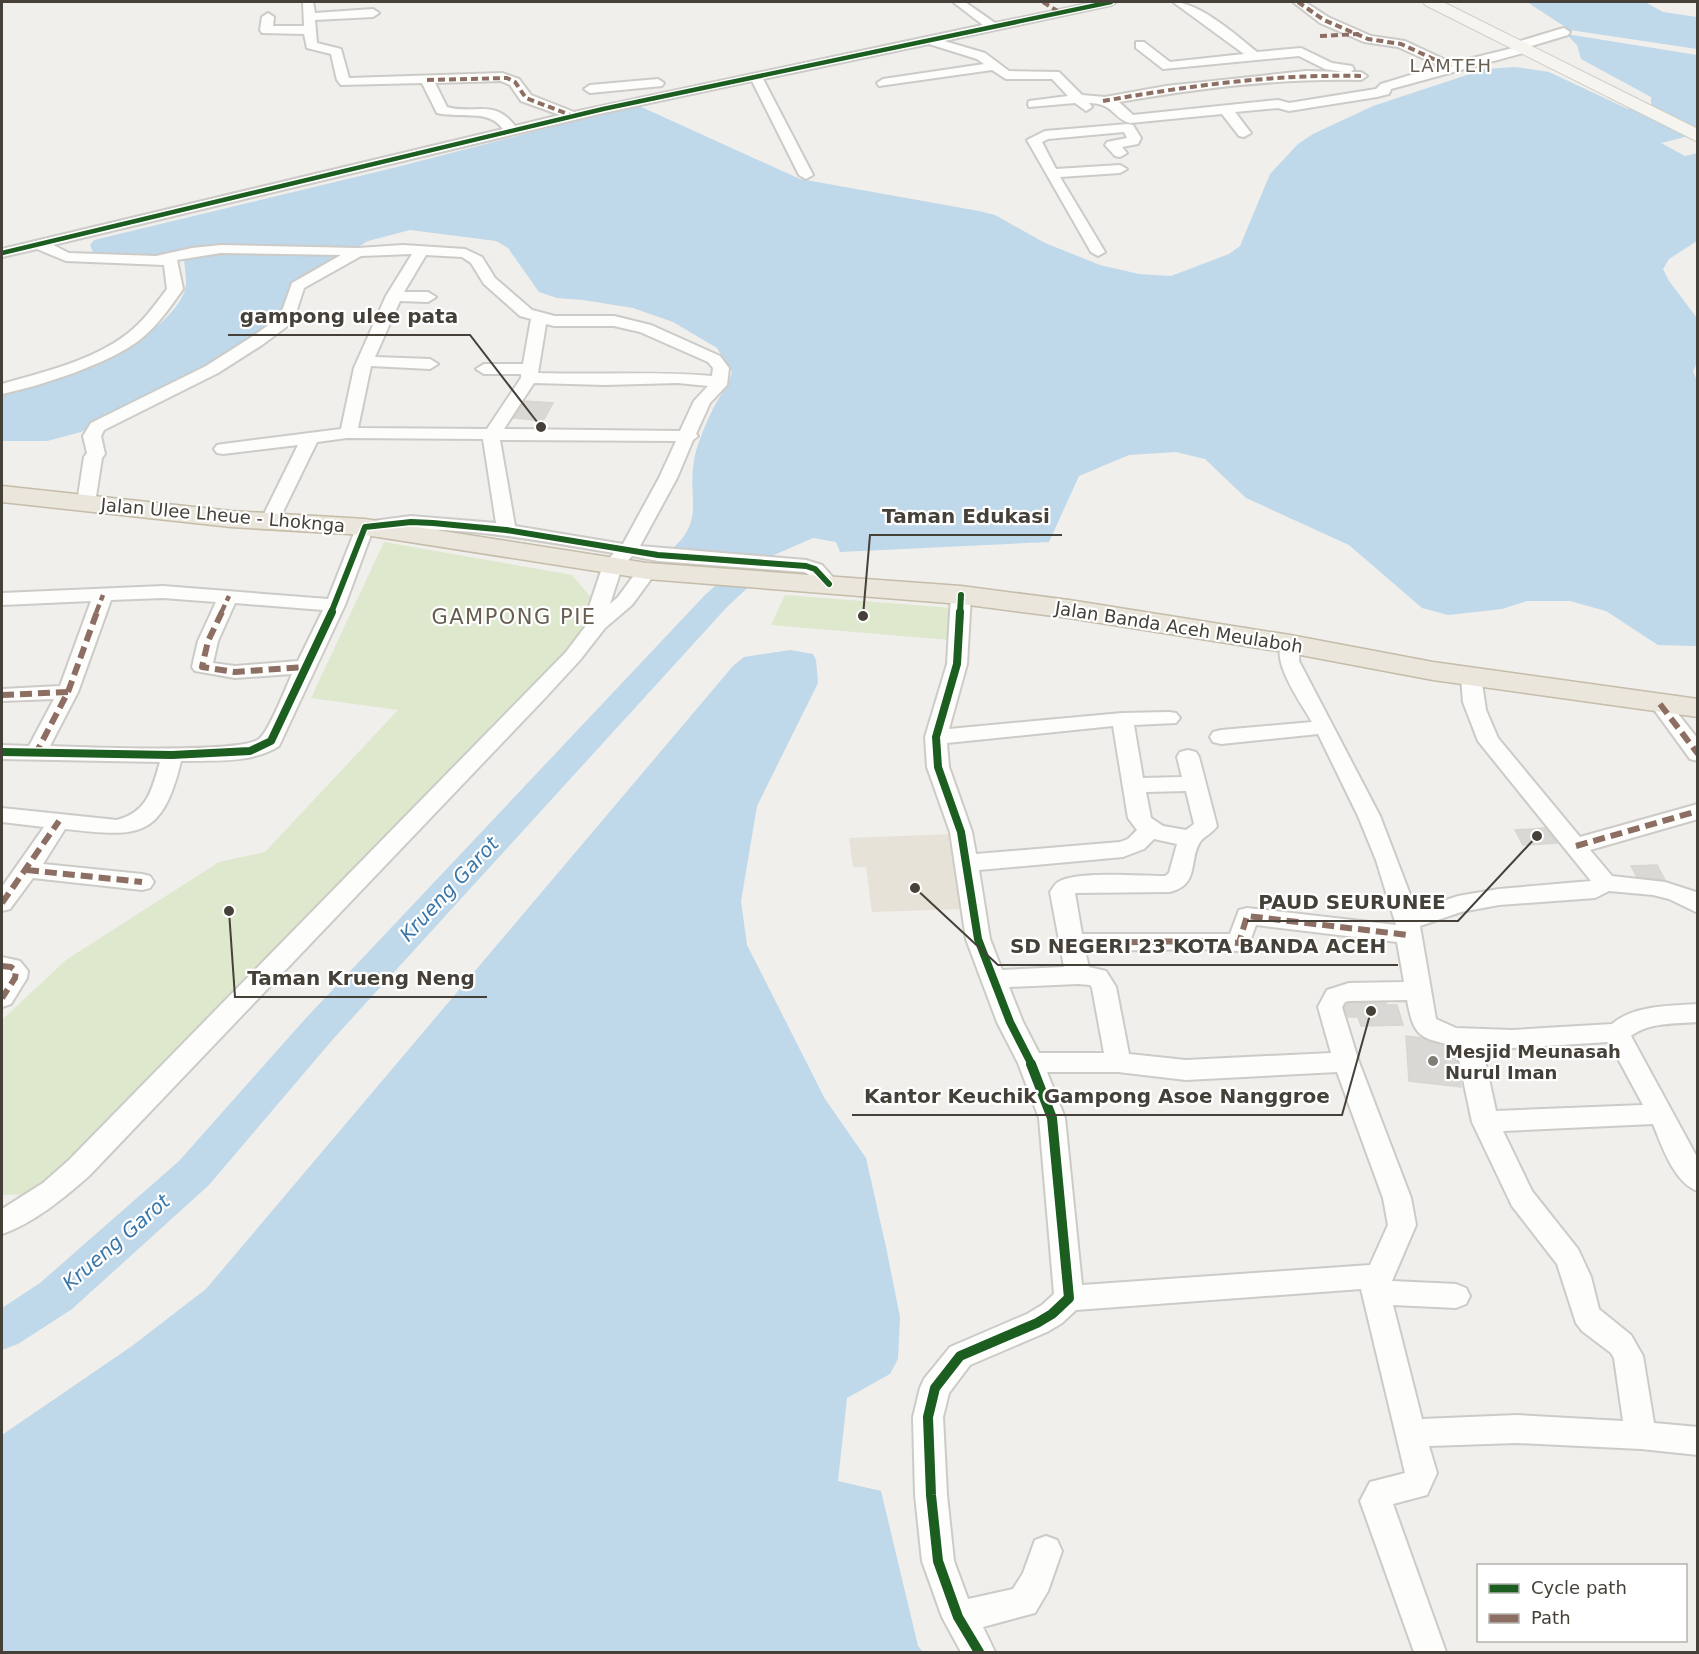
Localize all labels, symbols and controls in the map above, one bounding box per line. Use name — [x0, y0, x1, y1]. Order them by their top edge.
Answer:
district label: LAMTEH — [1409, 55, 1493, 76]
callout: gampong ulee pata — [228, 297, 470, 335]
text: gampong ulee pata — [240, 304, 458, 328]
street label: Jalan Ulee Lheue - Lhoknga — [99, 494, 346, 536]
callout: Taman Edukasi — [870, 497, 1062, 535]
text: Taman Edukasi — [882, 504, 1050, 528]
street label: Jalan Banda Aceh Meulaboh — [1053, 597, 1304, 657]
district label: GAMPONG PIE — [431, 605, 597, 629]
water label: Krueng Garot — [394, 831, 504, 946]
callout: PAUD SEURUNEE — [1247, 883, 1458, 921]
text: PAUD SEURUNEE — [1258, 890, 1446, 914]
callout: SD NEGERI 23 KOTA BANDA ACEH — [998, 927, 1398, 965]
text: SD NEGERI 23 KOTA BANDA ACEH — [1010, 934, 1386, 958]
callout: Taman Krueng Neng — [235, 959, 487, 997]
text: Taman Krueng Neng — [247, 966, 475, 990]
place label: Mesjid Meunasah Nurul Iman — [1445, 1041, 1621, 1083]
marker: Mesjid Meunasah Nurul Iman — [1426, 1054, 1440, 1068]
callout: Kantor Keuchik Gampong Asoe Nanggroe — [852, 1077, 1342, 1115]
text: Kantor Keuchik Gampong Asoe Nanggroe — [864, 1084, 1330, 1108]
water label: Krueng Garot — [58, 1188, 175, 1295]
legend — [1477, 1564, 1687, 1642]
text: Cycle path — [1531, 1577, 1627, 1598]
text: Path — [1531, 1607, 1571, 1628]

